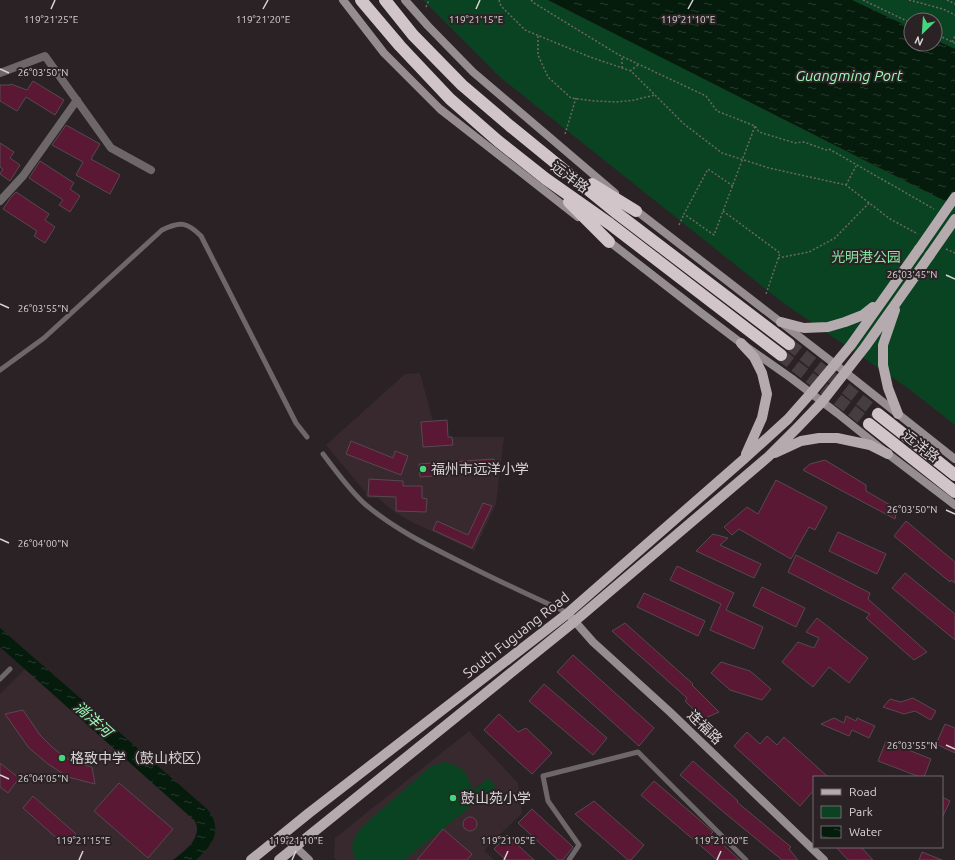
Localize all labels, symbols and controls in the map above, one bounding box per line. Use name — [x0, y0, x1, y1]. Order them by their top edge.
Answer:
north arrow — [903, 12, 943, 52]
text: 119°21'25"E — [24, 14, 79, 25]
text: 119°21'20"E — [236, 14, 291, 25]
text: 119°21'15"E — [449, 14, 504, 25]
text: 119°21'10"E — [661, 14, 716, 25]
text: N — [913, 34, 925, 48]
text: 26°03'50"N — [18, 67, 68, 78]
water label: Guangming Port — [795, 67, 903, 84]
street label: 远洋路 — [548, 158, 592, 196]
park label: 光明港公园 — [831, 249, 901, 265]
text: 26°03'45"N — [887, 269, 937, 280]
text: 26°03'55"N — [18, 303, 68, 314]
street label: 远洋路 — [900, 427, 942, 465]
place label: 福州市远洋小学 — [431, 461, 529, 477]
marker: 福州市远洋小学 — [418, 464, 428, 474]
text: 26°03'50"N — [887, 504, 937, 515]
text: 26°04'00"N — [18, 538, 68, 549]
street label: South Fuguang Road — [460, 589, 572, 681]
water label: 淌洋河 — [71, 698, 118, 742]
street label: 连福路 — [684, 707, 726, 747]
text: 26°03'55"N — [887, 740, 937, 751]
place label: 格致中学（鼓山校区） — [70, 750, 210, 766]
marker: 格致中学（鼓山校区） — [57, 753, 67, 763]
text: 26°04'05"N — [18, 773, 68, 784]
legend — [813, 776, 943, 848]
text: Road — [849, 785, 877, 798]
place label: 鼓山苑小学 — [461, 790, 531, 806]
marker: 鼓山苑小学 — [448, 793, 458, 803]
text: Park — [849, 805, 873, 818]
text: Water — [849, 825, 882, 838]
text: 119°21'15"E — [56, 835, 111, 846]
text: 119°21'10"E — [269, 835, 324, 846]
text: 119°21'05"E — [481, 835, 536, 846]
text: 119°21'00"E — [694, 835, 749, 846]

